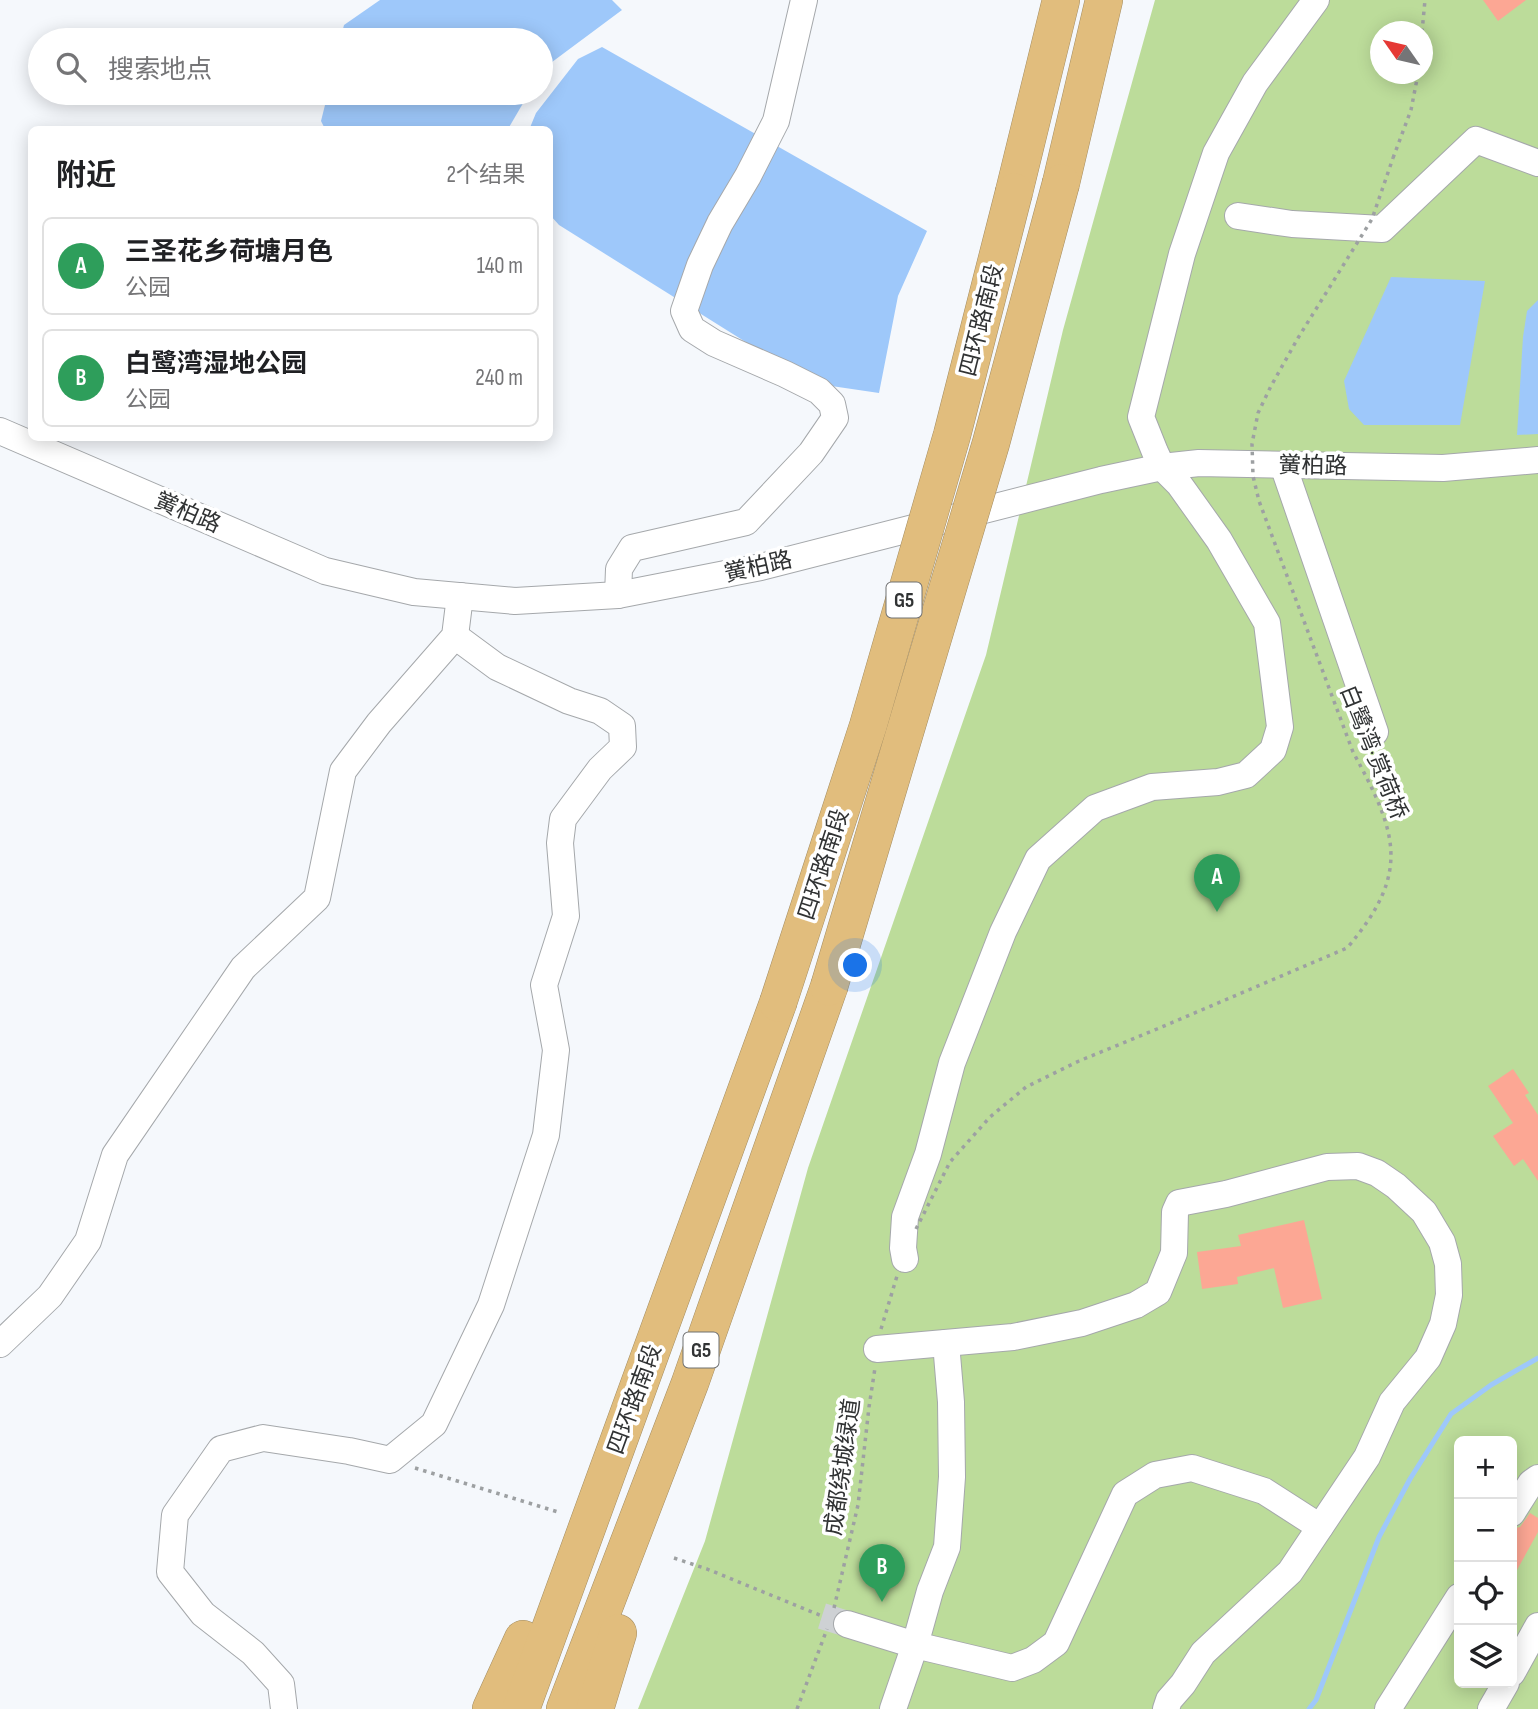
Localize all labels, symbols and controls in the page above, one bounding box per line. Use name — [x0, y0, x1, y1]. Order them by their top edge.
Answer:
north arrow — [1370, 21, 1433, 84]
search box — [28, 28, 553, 105]
icon: search — [52, 48, 90, 86]
text: 搜索地点 — [108, 55, 212, 86]
text: 附近 — [56, 158, 116, 194]
text: 2个结果 — [447, 161, 525, 189]
text: 三圣花乡荷塘月色 — [125, 237, 333, 268]
text: A — [76, 252, 86, 280]
text: 140 m — [477, 252, 523, 280]
street label: 四环路南段 — [954, 261, 1009, 379]
text: 公园 — [125, 274, 171, 302]
text: 白鹭湾湿地公园 — [125, 349, 307, 380]
text: B — [76, 364, 86, 392]
text: 240 m — [475, 364, 523, 392]
text: 公园 — [125, 386, 171, 414]
street label: 黉柏路 — [1278, 451, 1348, 481]
street label: 黉柏路 — [150, 487, 225, 539]
street label: 黉柏路 — [721, 546, 795, 588]
road number: G5 — [886, 582, 922, 618]
street label: 白鹭湾·赏荷桥 — [1333, 681, 1413, 824]
street label: 四环路南段 — [793, 805, 855, 923]
pin: A — [1194, 854, 1240, 912]
your location — [838, 948, 872, 982]
road number: G5 — [684, 1332, 718, 1368]
street label: 四环路南段 — [602, 1341, 668, 1458]
street label: 成都绕城绿道 — [820, 1397, 866, 1537]
map controls — [1454, 1436, 1517, 1688]
button: + — [1454, 1436, 1517, 1499]
button: − — [1454, 1499, 1517, 1562]
pin: B — [859, 1544, 905, 1602]
button: locate — [1454, 1562, 1517, 1625]
button: layers — [1454, 1625, 1517, 1688]

